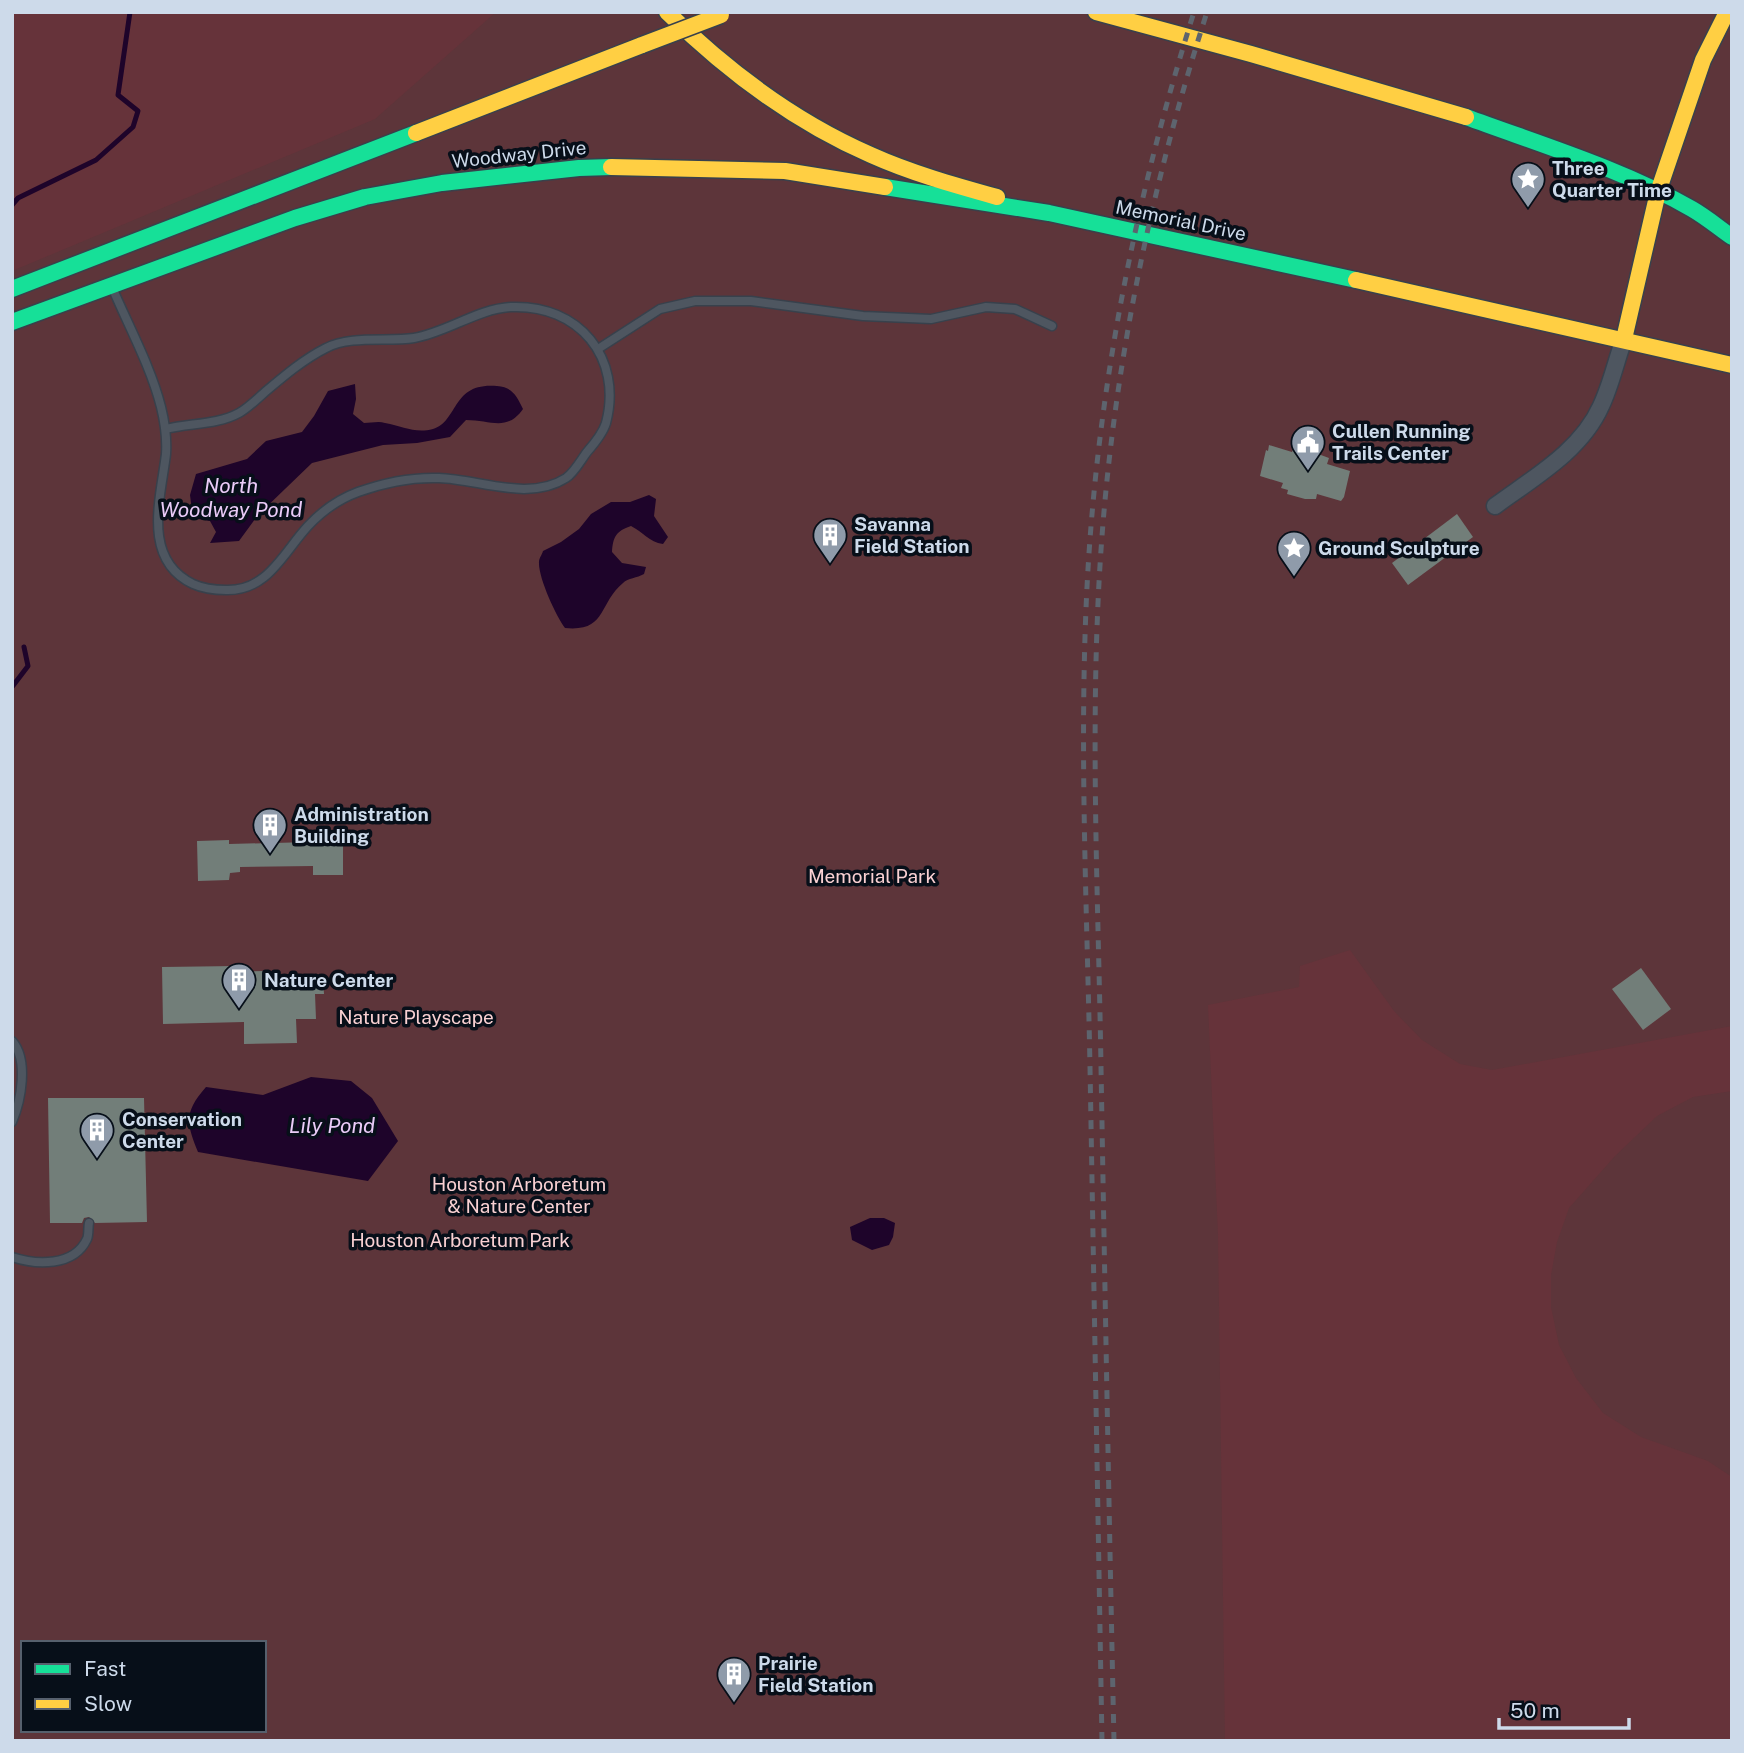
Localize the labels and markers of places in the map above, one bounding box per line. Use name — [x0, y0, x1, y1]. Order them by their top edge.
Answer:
place label: Three Quarter Time — [1552, 157, 1672, 201]
place icon: Three Quarter Time — [1509, 160, 1547, 209]
place label: Cullen Running Trails Center — [1332, 420, 1471, 464]
public building icon: Cullen Running Trails Center — [1289, 423, 1327, 472]
place label: Savanna Field Station — [854, 513, 970, 557]
building icon: Savanna Field Station — [811, 516, 849, 565]
place icon: Ground Sculpture — [1275, 529, 1313, 578]
place label: Ground Sculpture — [1318, 537, 1480, 559]
place label: Administration Building — [294, 803, 429, 847]
building icon: Administration Building — [251, 806, 289, 855]
building icon: Nature Center — [220, 961, 258, 1010]
place label: Nature Center — [264, 969, 394, 991]
place label: Conservation Center — [122, 1108, 242, 1152]
building icon: Conservation Center — [78, 1111, 116, 1160]
place label: Prairie Field Station — [758, 1652, 874, 1696]
building icon: Prairie Field Station — [715, 1655, 753, 1704]

